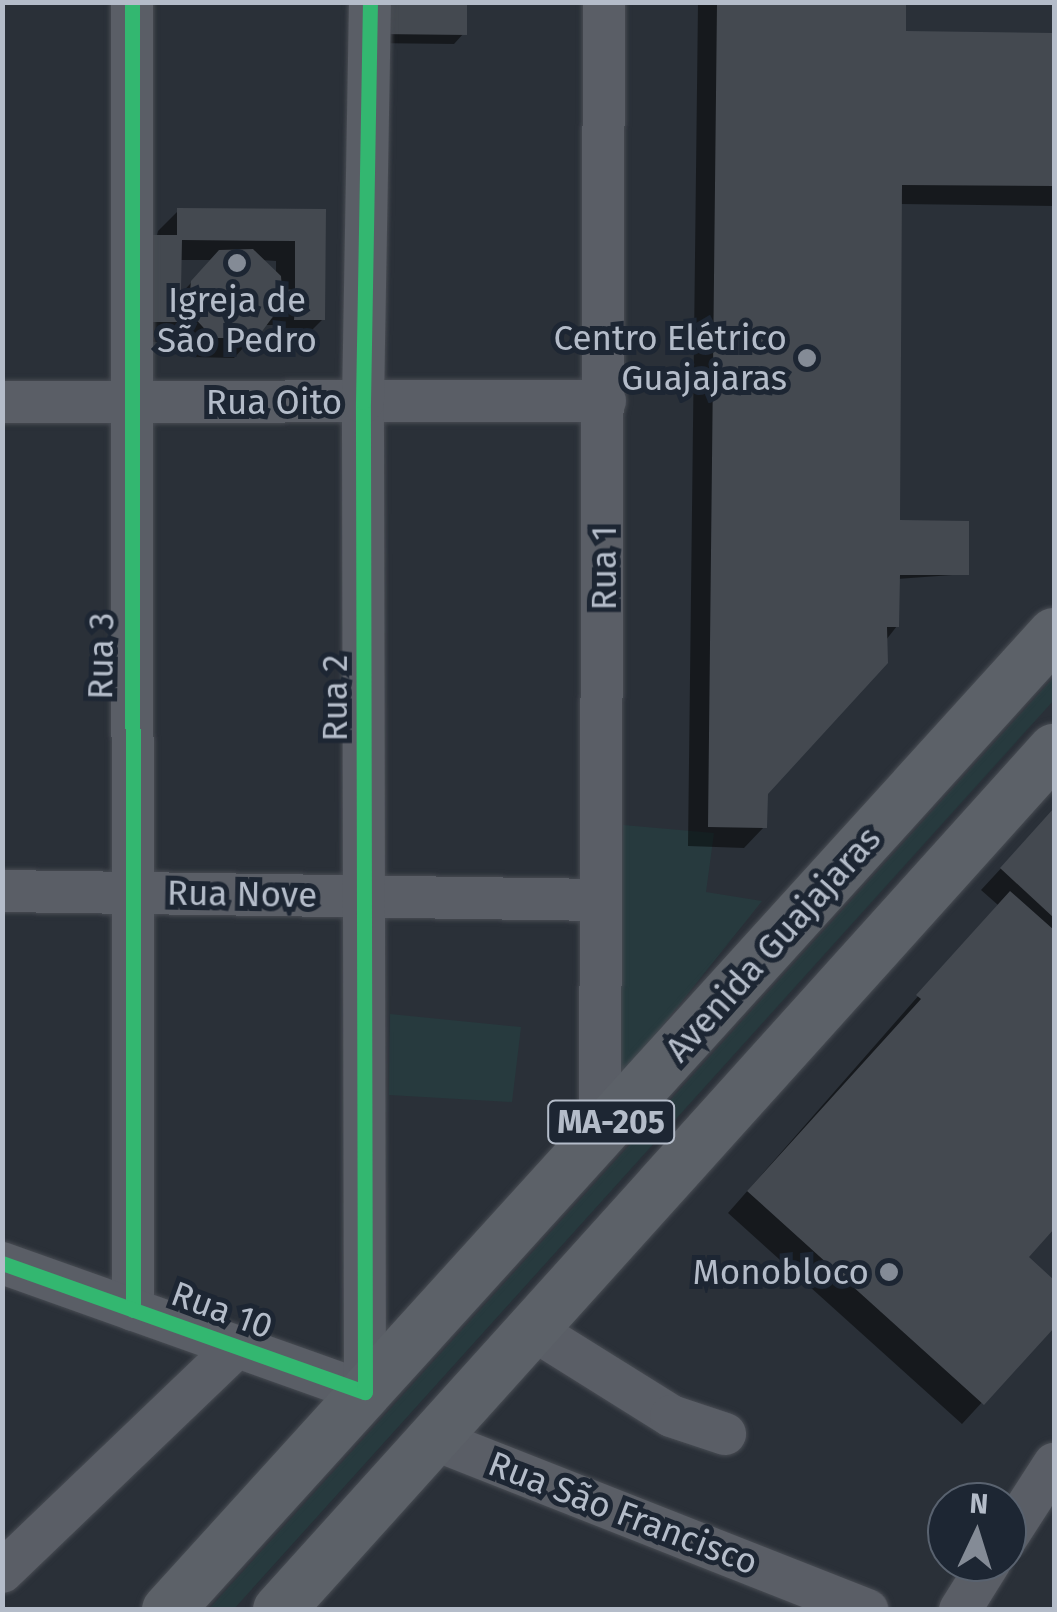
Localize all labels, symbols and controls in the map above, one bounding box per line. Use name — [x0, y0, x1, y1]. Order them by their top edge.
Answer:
marker: Igreja de São Pedro — [226, 252, 248, 274]
place label: Igreja de São Pedro — [157, 279, 317, 361]
place label: Centro Elétrico Guajajaras — [554, 317, 787, 399]
marker: Centro Elétrico Guajajaras — [796, 347, 818, 369]
street label: Rua Oito — [206, 381, 342, 423]
street label: Rua 1 — [583, 525, 625, 611]
street label: Rua 3 — [79, 612, 123, 700]
street label: Rua 2 — [314, 654, 356, 742]
street label: Avenida Guajajaras — [656, 818, 890, 1070]
street label: Rua Nove — [167, 872, 317, 916]
road number: MA-205 — [546, 1095, 676, 1149]
place label: Monobloco — [693, 1251, 869, 1293]
marker: Monobloco — [878, 1261, 900, 1283]
street label: Rua 10 — [166, 1272, 278, 1348]
street label: Rua São Francisco — [482, 1442, 764, 1584]
north arrow — [927, 1482, 1027, 1582]
text: N — [969, 1486, 989, 1521]

